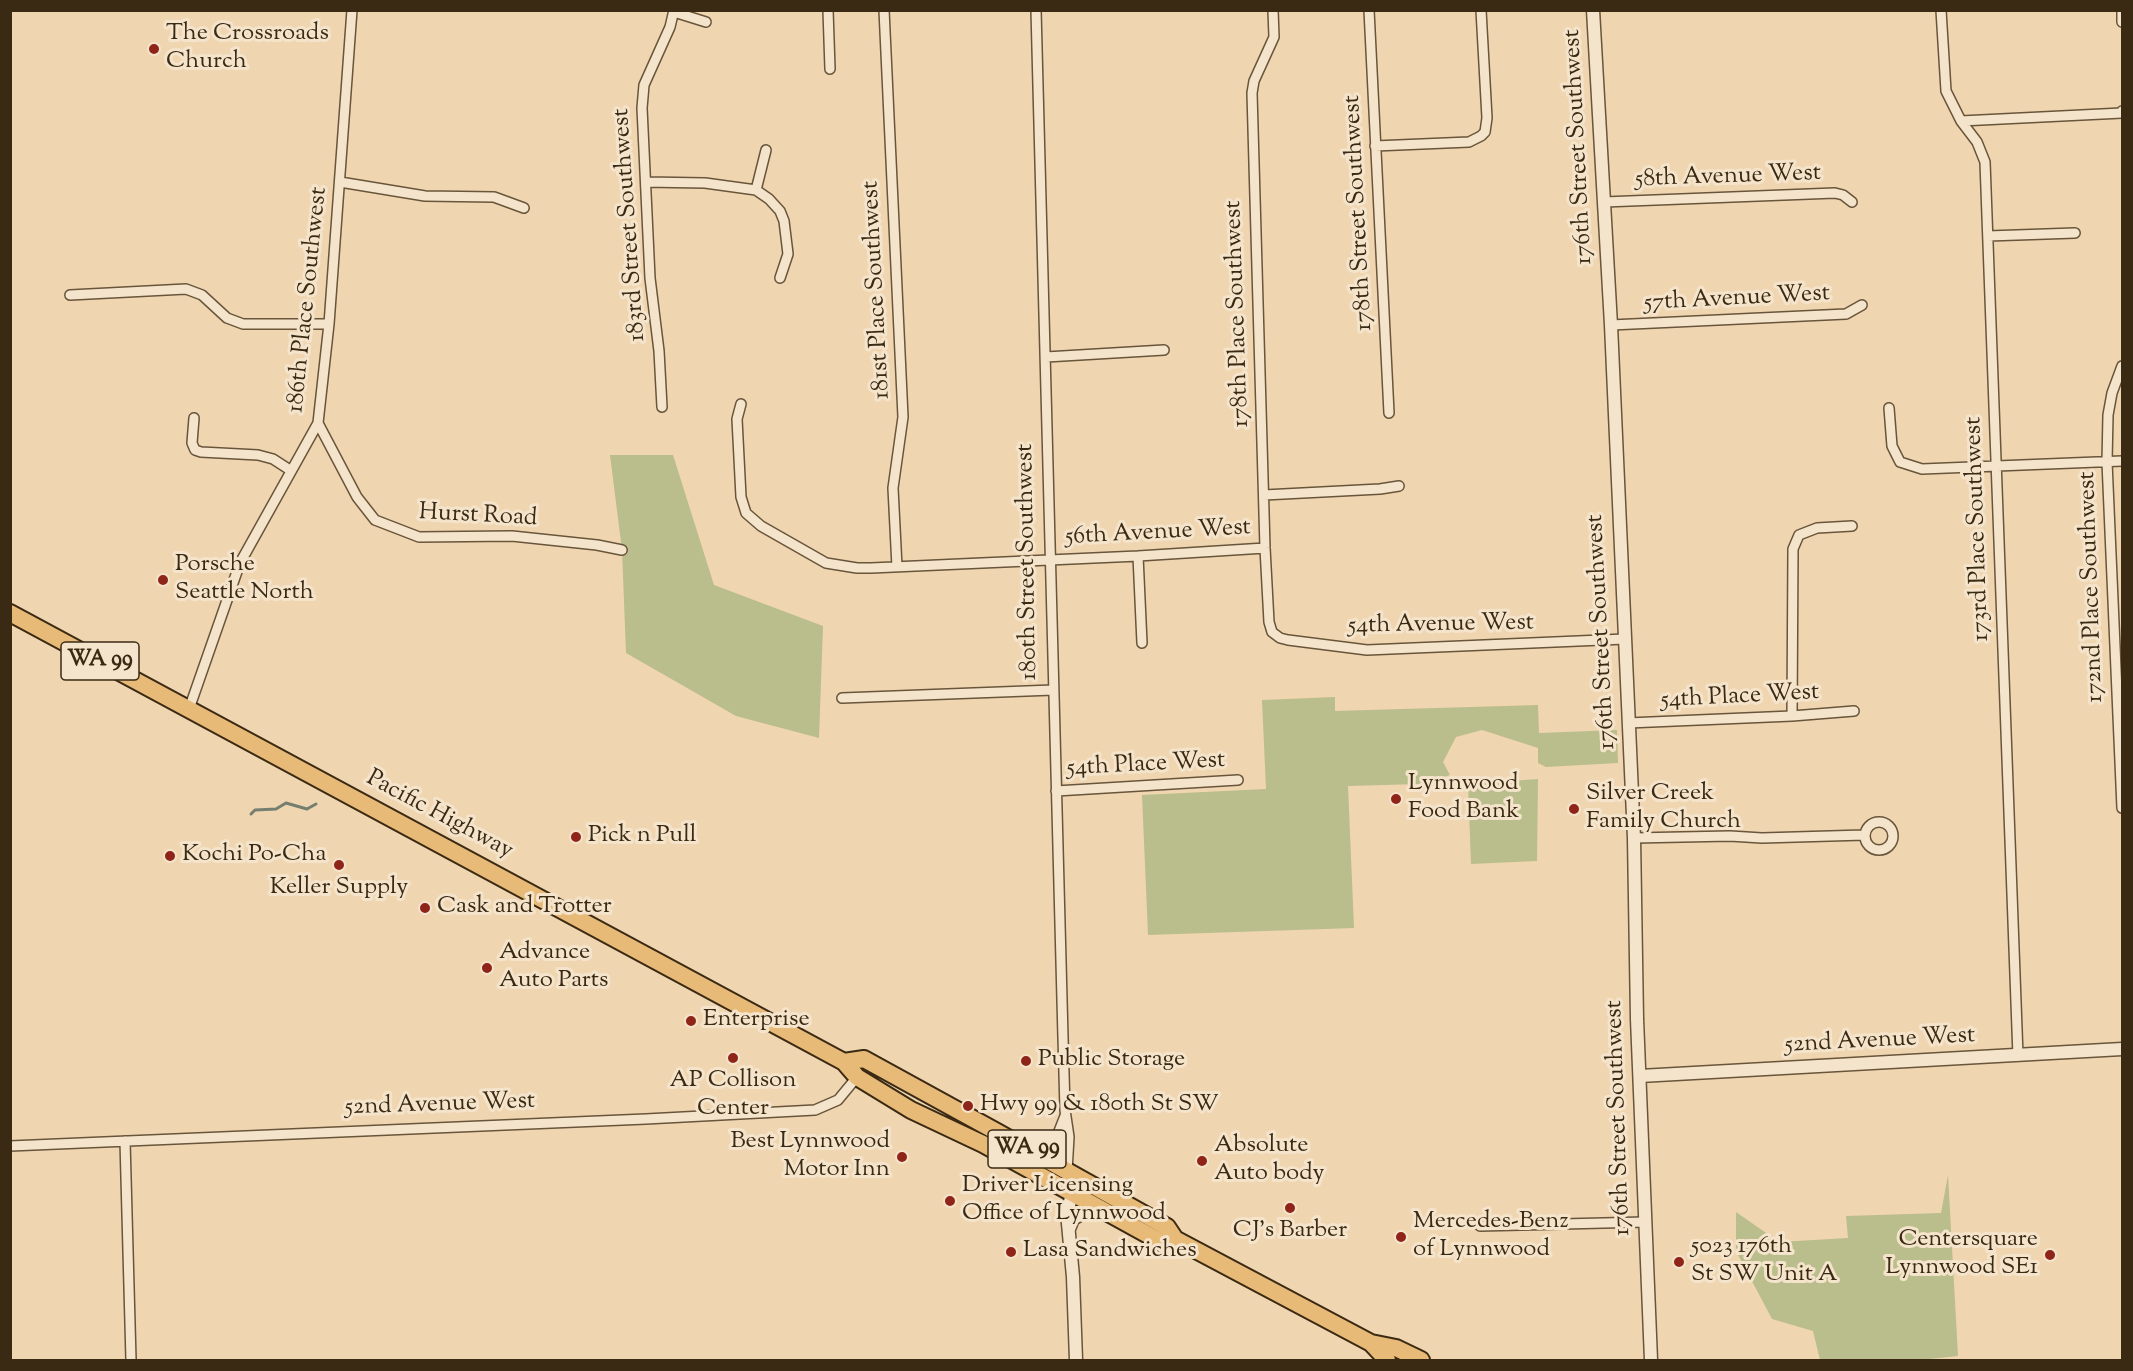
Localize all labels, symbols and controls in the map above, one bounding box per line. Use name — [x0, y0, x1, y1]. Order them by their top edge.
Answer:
place label: The Crossroads Church — [166, 21, 329, 77]
street label: 176th Street Southwest — [1559, 28, 1601, 266]
marker: The Crossroads Church — [147, 42, 161, 56]
street label: 178th Street Southwest — [1339, 94, 1381, 332]
street label: 183rd Street Southwest — [608, 107, 654, 343]
street label: 58th Avenue West — [1635, 160, 1821, 196]
street label: 181st Place Southwest — [858, 180, 898, 400]
street label: 186th Place Southwest — [283, 186, 335, 414]
street label: 178th Place Southwest — [1221, 200, 1257, 428]
street label: 57th Avenue West — [1643, 281, 1831, 319]
street label: 173rd Place Southwest — [1961, 416, 1997, 642]
street label: 180th Street Southwest — [1013, 443, 1045, 681]
street label: 172nd Place Southwest — [2075, 471, 2111, 703]
street label: Hurst Road — [418, 500, 538, 534]
street label: 176th Street Southwest — [1582, 513, 1624, 751]
street label: 56th Avenue West — [1064, 515, 1252, 553]
place label: Porsche Seattle North — [175, 552, 314, 608]
marker: Porsche Seattle North — [156, 573, 170, 587]
street label: 54th Avenue West — [1348, 610, 1534, 642]
road number: WA 99 — [61, 642, 139, 680]
street label: 54th Place West — [1660, 679, 1820, 717]
street label: 54th Place West — [1066, 747, 1226, 785]
street label: Pacific Highway — [361, 765, 517, 867]
place label: Lynnwood Food Bank — [1408, 771, 1519, 827]
place label: Silver Creek Family Church — [1586, 781, 1741, 837]
marker: Lynnwood Food Bank — [1389, 792, 1403, 806]
marker: Silver Creek Family Church — [1567, 802, 1581, 816]
place label: Pick n Pull — [588, 823, 697, 851]
marker: Pick n Pull — [569, 830, 583, 844]
place label: Kochi Po-Cha — [182, 842, 327, 870]
marker: Kochi Po-Cha — [163, 849, 177, 863]
marker: Keller Supply — [332, 858, 346, 872]
place label: Keller Supply — [270, 875, 408, 903]
place label: Cask and Trotter — [437, 894, 612, 922]
marker: Cask and Trotter — [418, 901, 432, 915]
place label: Advance Auto Parts — [499, 940, 609, 996]
marker: Advance Auto Parts — [480, 961, 494, 975]
street label: 176th Street Southwest — [1601, 1000, 1639, 1236]
place label: Enterprise — [703, 1007, 810, 1035]
marker: Enterprise — [684, 1014, 698, 1028]
street label: 52nd Avenue West — [1784, 1023, 1976, 1061]
place label: Public Storage — [1038, 1047, 1185, 1075]
marker: AP Collison Center — [726, 1051, 740, 1065]
marker: Public Storage — [1019, 1054, 1033, 1068]
place label: AP Collison Center — [670, 1068, 796, 1124]
street label: 52nd Avenue West — [344, 1088, 536, 1124]
place label: Hwy 99 & 180th St SW — [980, 1092, 1219, 1120]
marker: Hwy 99 & 180th St SW — [961, 1099, 975, 1113]
place label: Best Lynnwood Motor Inn — [730, 1129, 890, 1185]
road number: WA 99 — [988, 1130, 1066, 1168]
place label: Absolute Auto body — [1214, 1133, 1324, 1189]
marker: Best Lynnwood Motor Inn — [895, 1150, 909, 1164]
marker: Absolute Auto body — [1195, 1154, 1209, 1168]
place label: Driver Licensing Office of Lynnwood — [962, 1173, 1166, 1229]
marker: Driver Licensing Office of Lynnwood — [943, 1194, 957, 1208]
marker: CJ's Barber — [1283, 1201, 1297, 1215]
place label: Mercedes-Benz of Lynnwood — [1413, 1209, 1569, 1265]
place label: CJ's Barber — [1233, 1218, 1347, 1246]
place label: Centersquare Lynnwood SE1 — [1885, 1227, 2038, 1283]
marker: Mercedes-Benz of Lynnwood — [1394, 1230, 1408, 1244]
place label: 5023 176th St SW Unit A — [1691, 1234, 1838, 1290]
place label: Lasa Sandwiches — [1023, 1238, 1197, 1266]
marker: Lasa Sandwiches — [1004, 1245, 1018, 1259]
marker: Centersquare Lynnwood SE1 — [2043, 1248, 2057, 1262]
marker: 5023 176th St SW Unit A — [1672, 1255, 1686, 1269]

